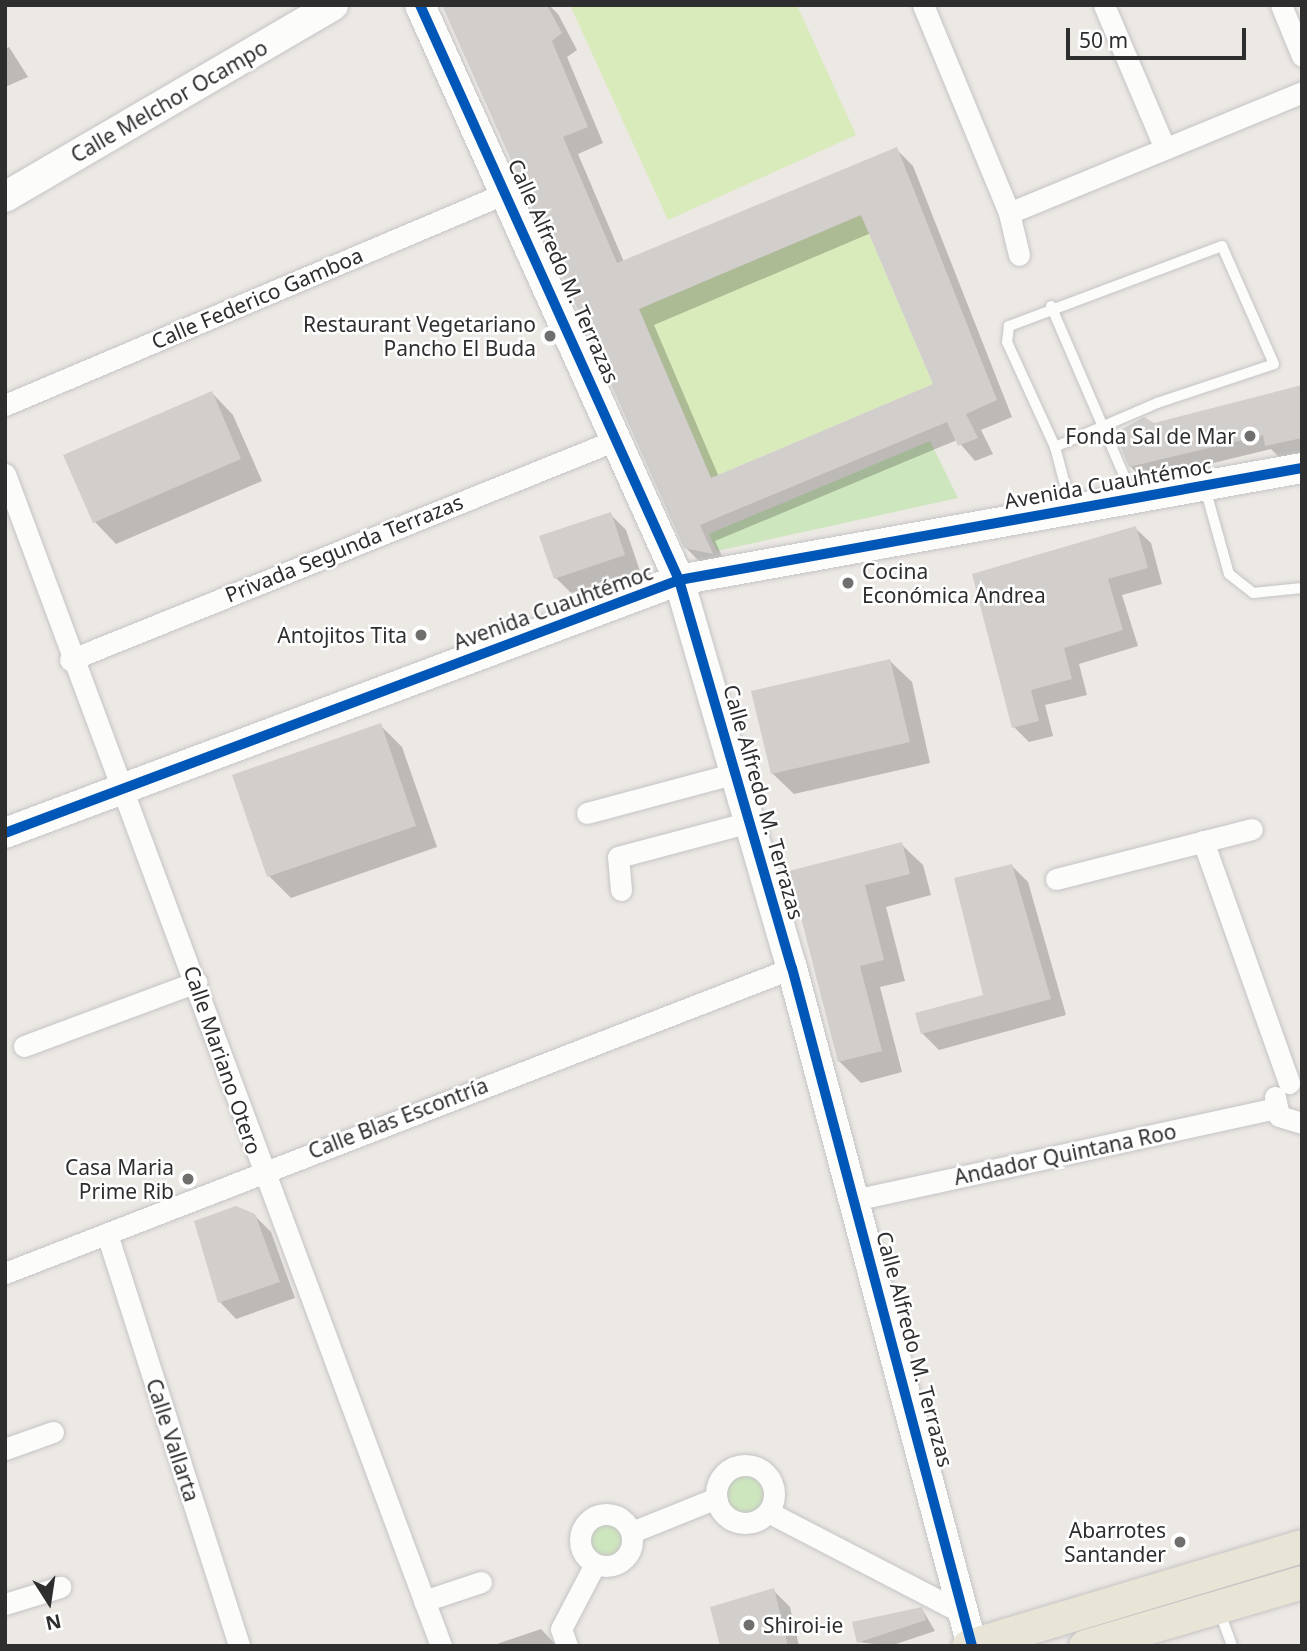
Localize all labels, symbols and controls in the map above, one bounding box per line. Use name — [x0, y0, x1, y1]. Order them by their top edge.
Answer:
scale bar — [1069, 14, 1249, 58]
text: 50 m — [1079, 26, 1128, 54]
street label: Calle Melchor Ocampo — [66, 34, 272, 168]
street label: Calle Alfredo M. Terrazas — [503, 155, 625, 387]
street label: Calle Federico Gamboa — [148, 242, 366, 354]
place label: Restaurant Vegetariano Pancho El Buda — [303, 311, 536, 361]
marker: Restaurant Vegetariano Pancho El Buda — [542, 328, 558, 344]
place label: Fonda Sal de Mar — [1065, 423, 1236, 449]
marker: Fonda Sal de Mar — [1242, 428, 1258, 444]
street label: Avenida Cuauhtémoc — [1002, 452, 1214, 514]
street label: Privada Segunda Terrazas — [221, 489, 467, 607]
place label: Cocina Económica Andrea — [862, 558, 1046, 608]
street label: Avenida Cuauhtémoc — [450, 559, 656, 655]
marker: Cocina Económica Andrea — [840, 575, 856, 591]
place label: Antojitos Tita — [277, 622, 407, 648]
marker: Antojitos Tita — [413, 627, 429, 643]
street label: Calle Alfredo M. Terrazas — [718, 682, 810, 922]
street label: Calle Mariano Otero — [179, 962, 267, 1158]
street label: Calle Blas Escontría — [305, 1072, 491, 1164]
street label: Andador Quintana Roo — [952, 1118, 1178, 1190]
place label: Casa Maria Prime Rib — [65, 1154, 174, 1204]
marker: Casa Maria Prime Rib — [180, 1171, 196, 1187]
street label: Calle Alfredo M. Terrazas — [871, 1228, 959, 1470]
street label: Calle Vallarta — [141, 1375, 205, 1505]
place label: Abarrotes Santander — [1064, 1517, 1166, 1567]
marker: Abarrotes Santander — [1172, 1534, 1188, 1550]
north arrow — [14, 1567, 84, 1637]
text: N — [43, 1608, 64, 1637]
place label: Shiroi-ie — [763, 1612, 843, 1638]
marker: Shiroi-ie — [741, 1617, 757, 1633]

